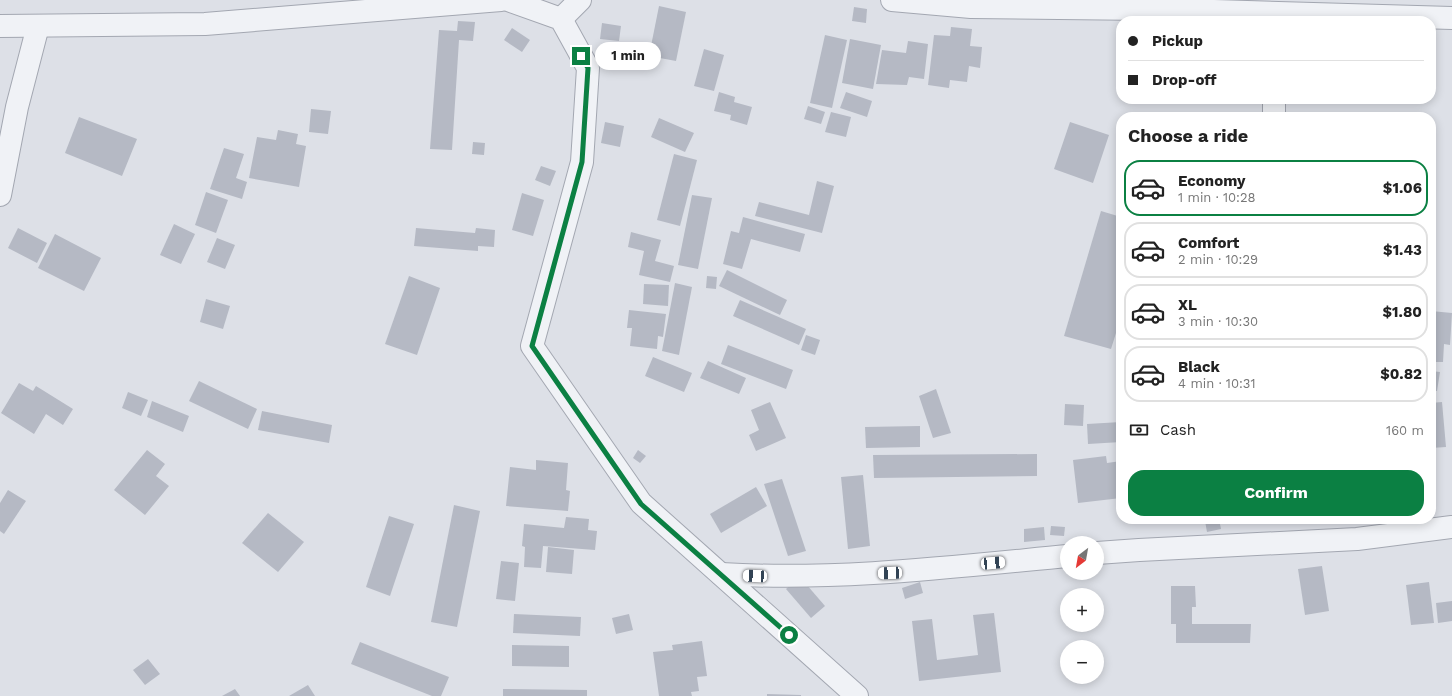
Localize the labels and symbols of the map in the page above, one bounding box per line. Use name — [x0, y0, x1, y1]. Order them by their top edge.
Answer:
callout: 1 min — [595, 42, 661, 70]
route end — [572, 47, 590, 65]
north arrow — [1060, 536, 1104, 580]
car — [981, 556, 1005, 570]
car — [878, 567, 902, 579]
car — [743, 569, 767, 583]
route start — [780, 626, 798, 644]

